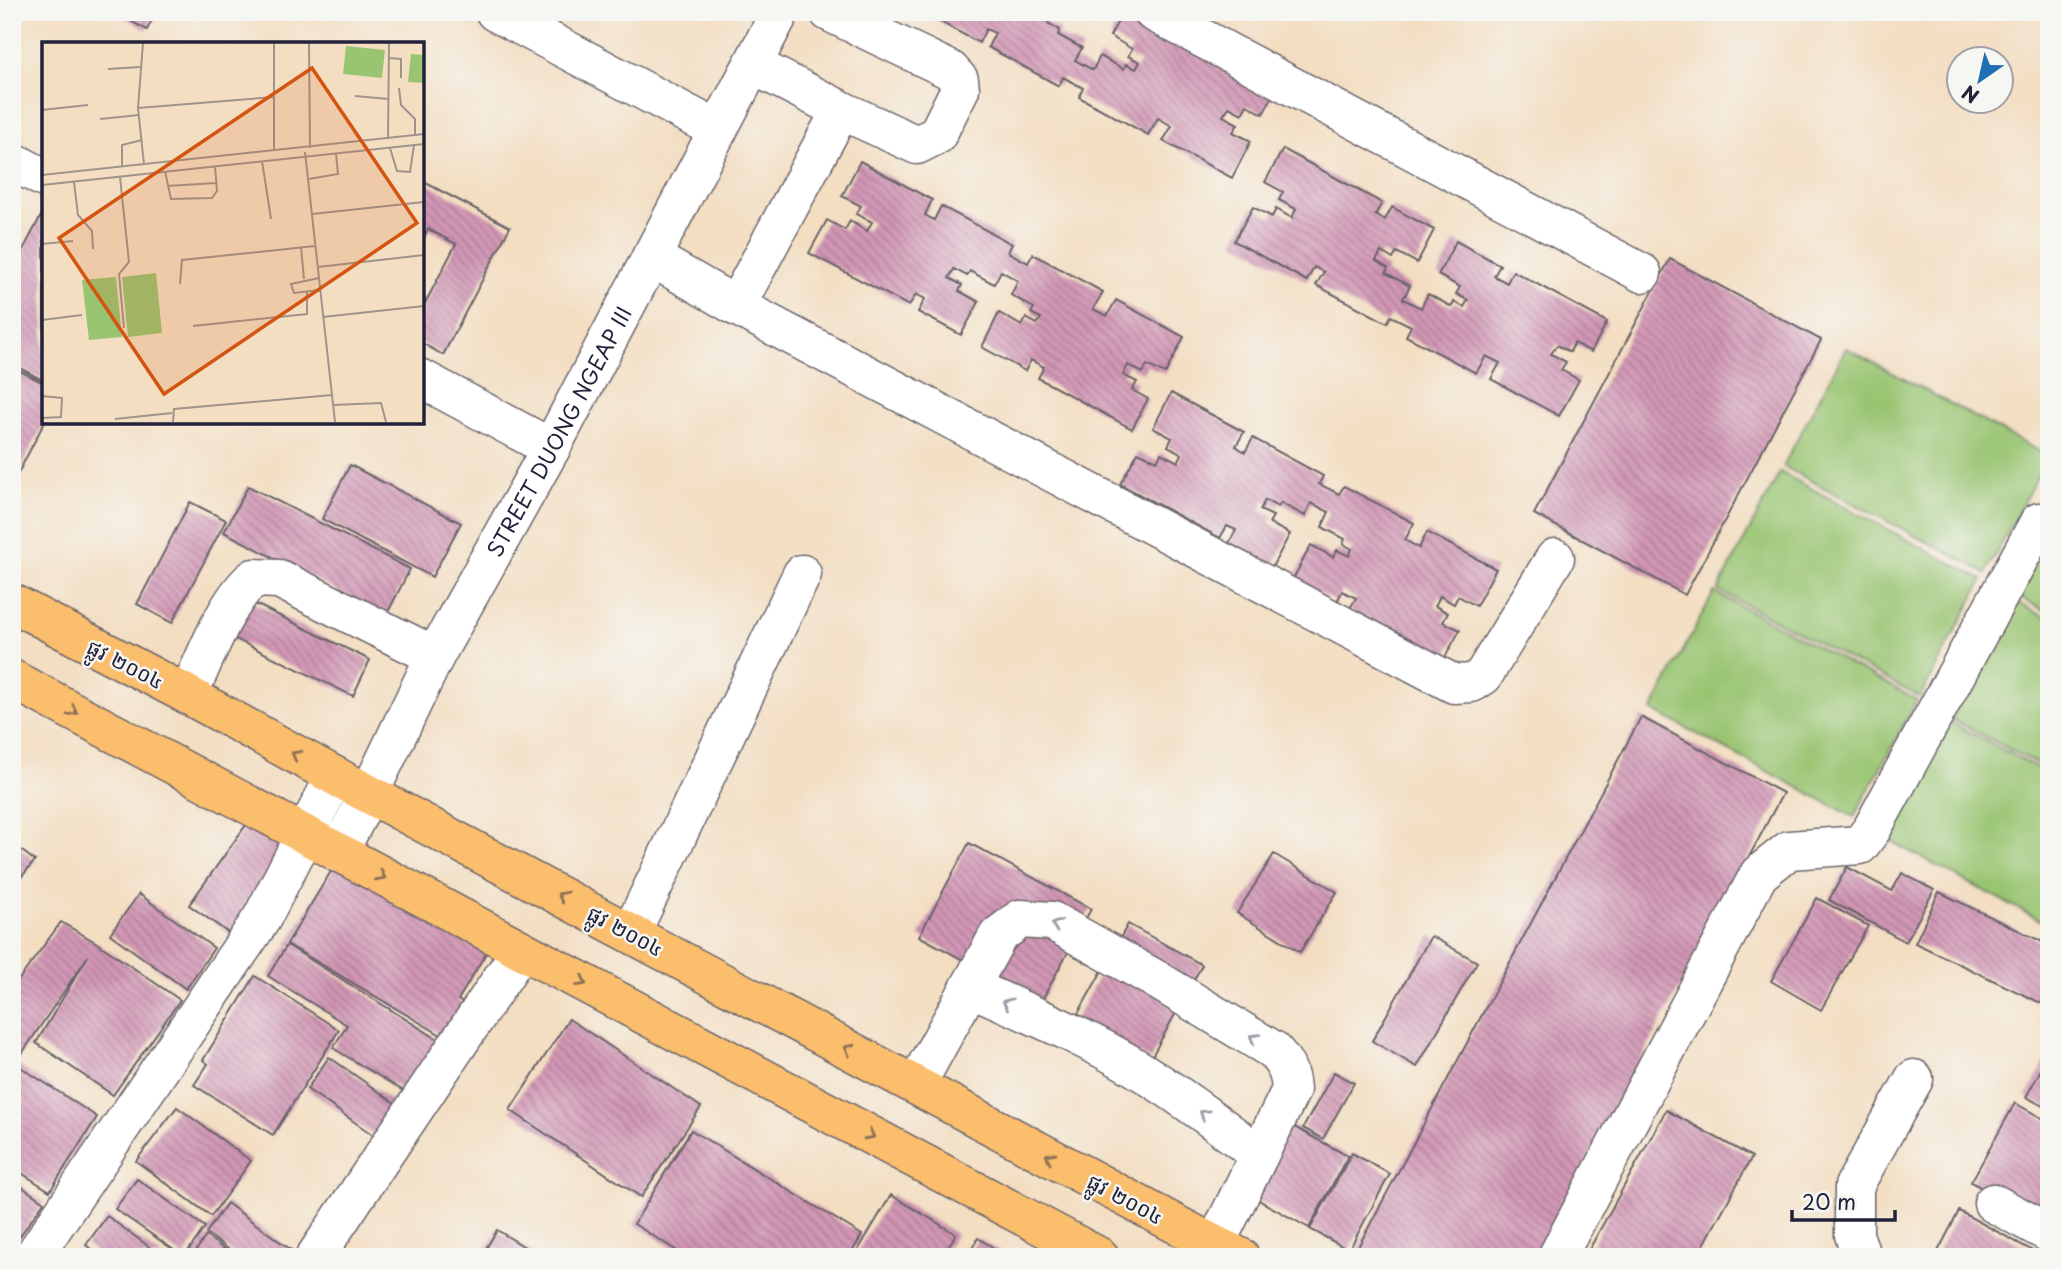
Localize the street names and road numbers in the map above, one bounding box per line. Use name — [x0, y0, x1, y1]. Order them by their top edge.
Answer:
street label: STREET DUONG NGEAP III — [478, 301, 639, 562]
street label: ផ្លូវ ២០០៤ — [79, 630, 170, 701]
street label: ផ្លូវ ២០០៤ — [579, 896, 670, 968]
street label: ផ្លូវ ២០០៤ — [1079, 1164, 1170, 1236]

